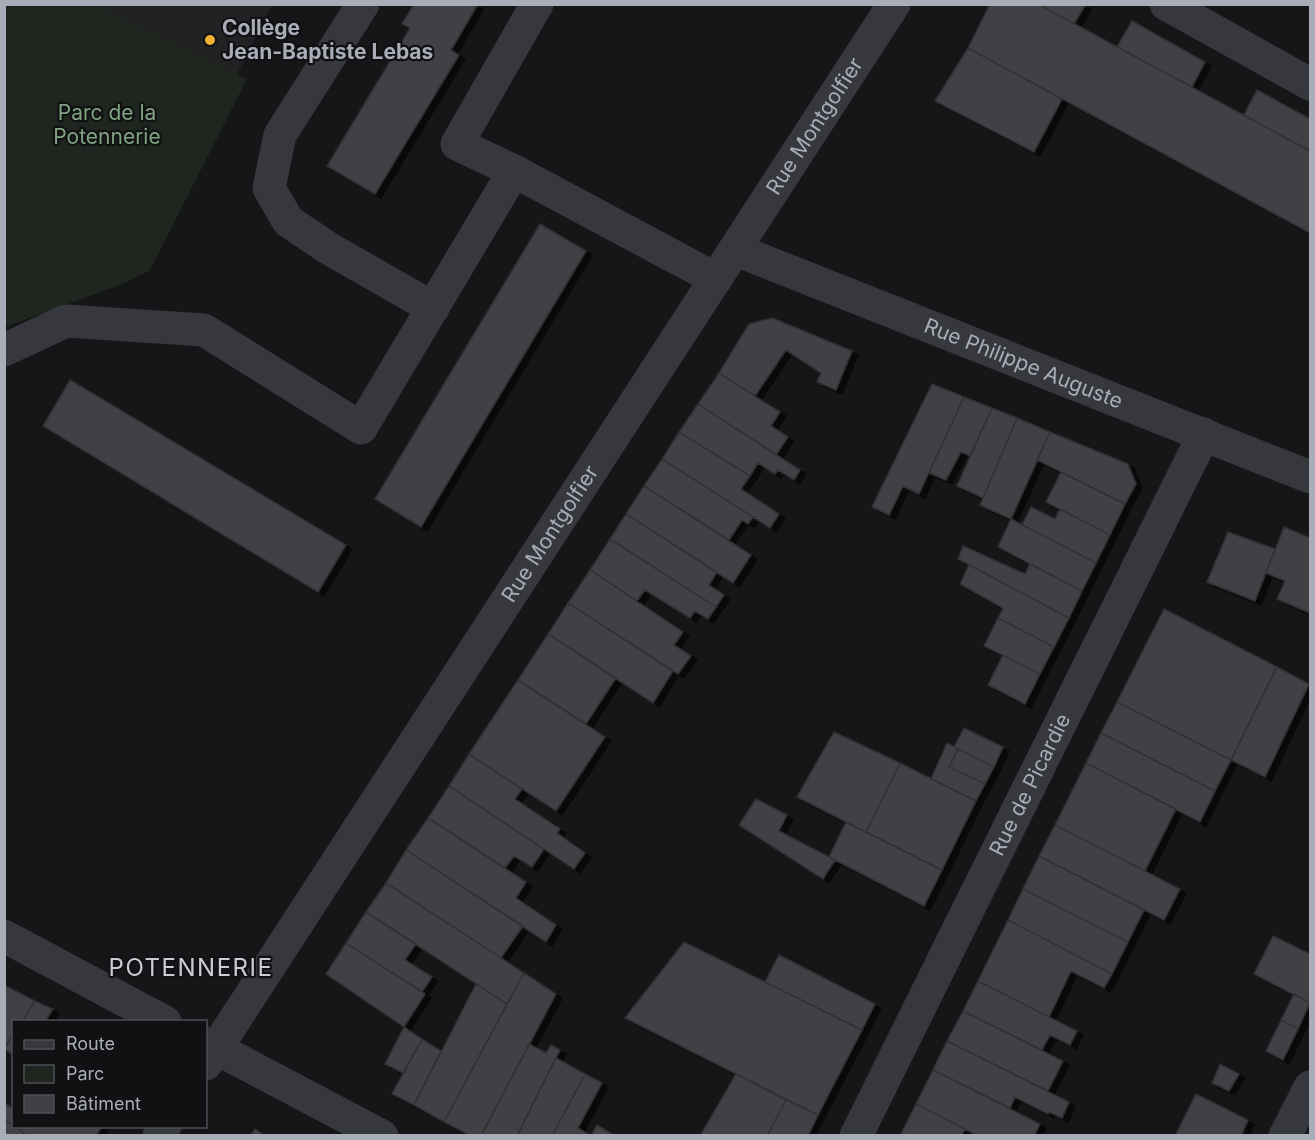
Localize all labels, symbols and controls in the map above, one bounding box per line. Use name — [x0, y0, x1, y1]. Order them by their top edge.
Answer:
place label: Collège Jean-Baptiste Lebas — [222, 15, 433, 64]
marker: Collège Jean-Baptiste Lebas — [203, 33, 217, 47]
street label: Rue Montgolfier — [761, 53, 868, 199]
park label: Parc de la Potennerie — [53, 100, 161, 149]
street label: Rue Philippe Auguste — [921, 313, 1126, 414]
street label: Rue Montgolfier — [496, 460, 603, 607]
street label: Rue de Picardie — [984, 709, 1075, 860]
district label: POTENNERIE — [109, 953, 273, 982]
legend — [12, 1020, 207, 1128]
text: Route — [66, 1033, 115, 1054]
text: Parc — [66, 1063, 104, 1084]
text: Bâtiment — [66, 1093, 141, 1114]

